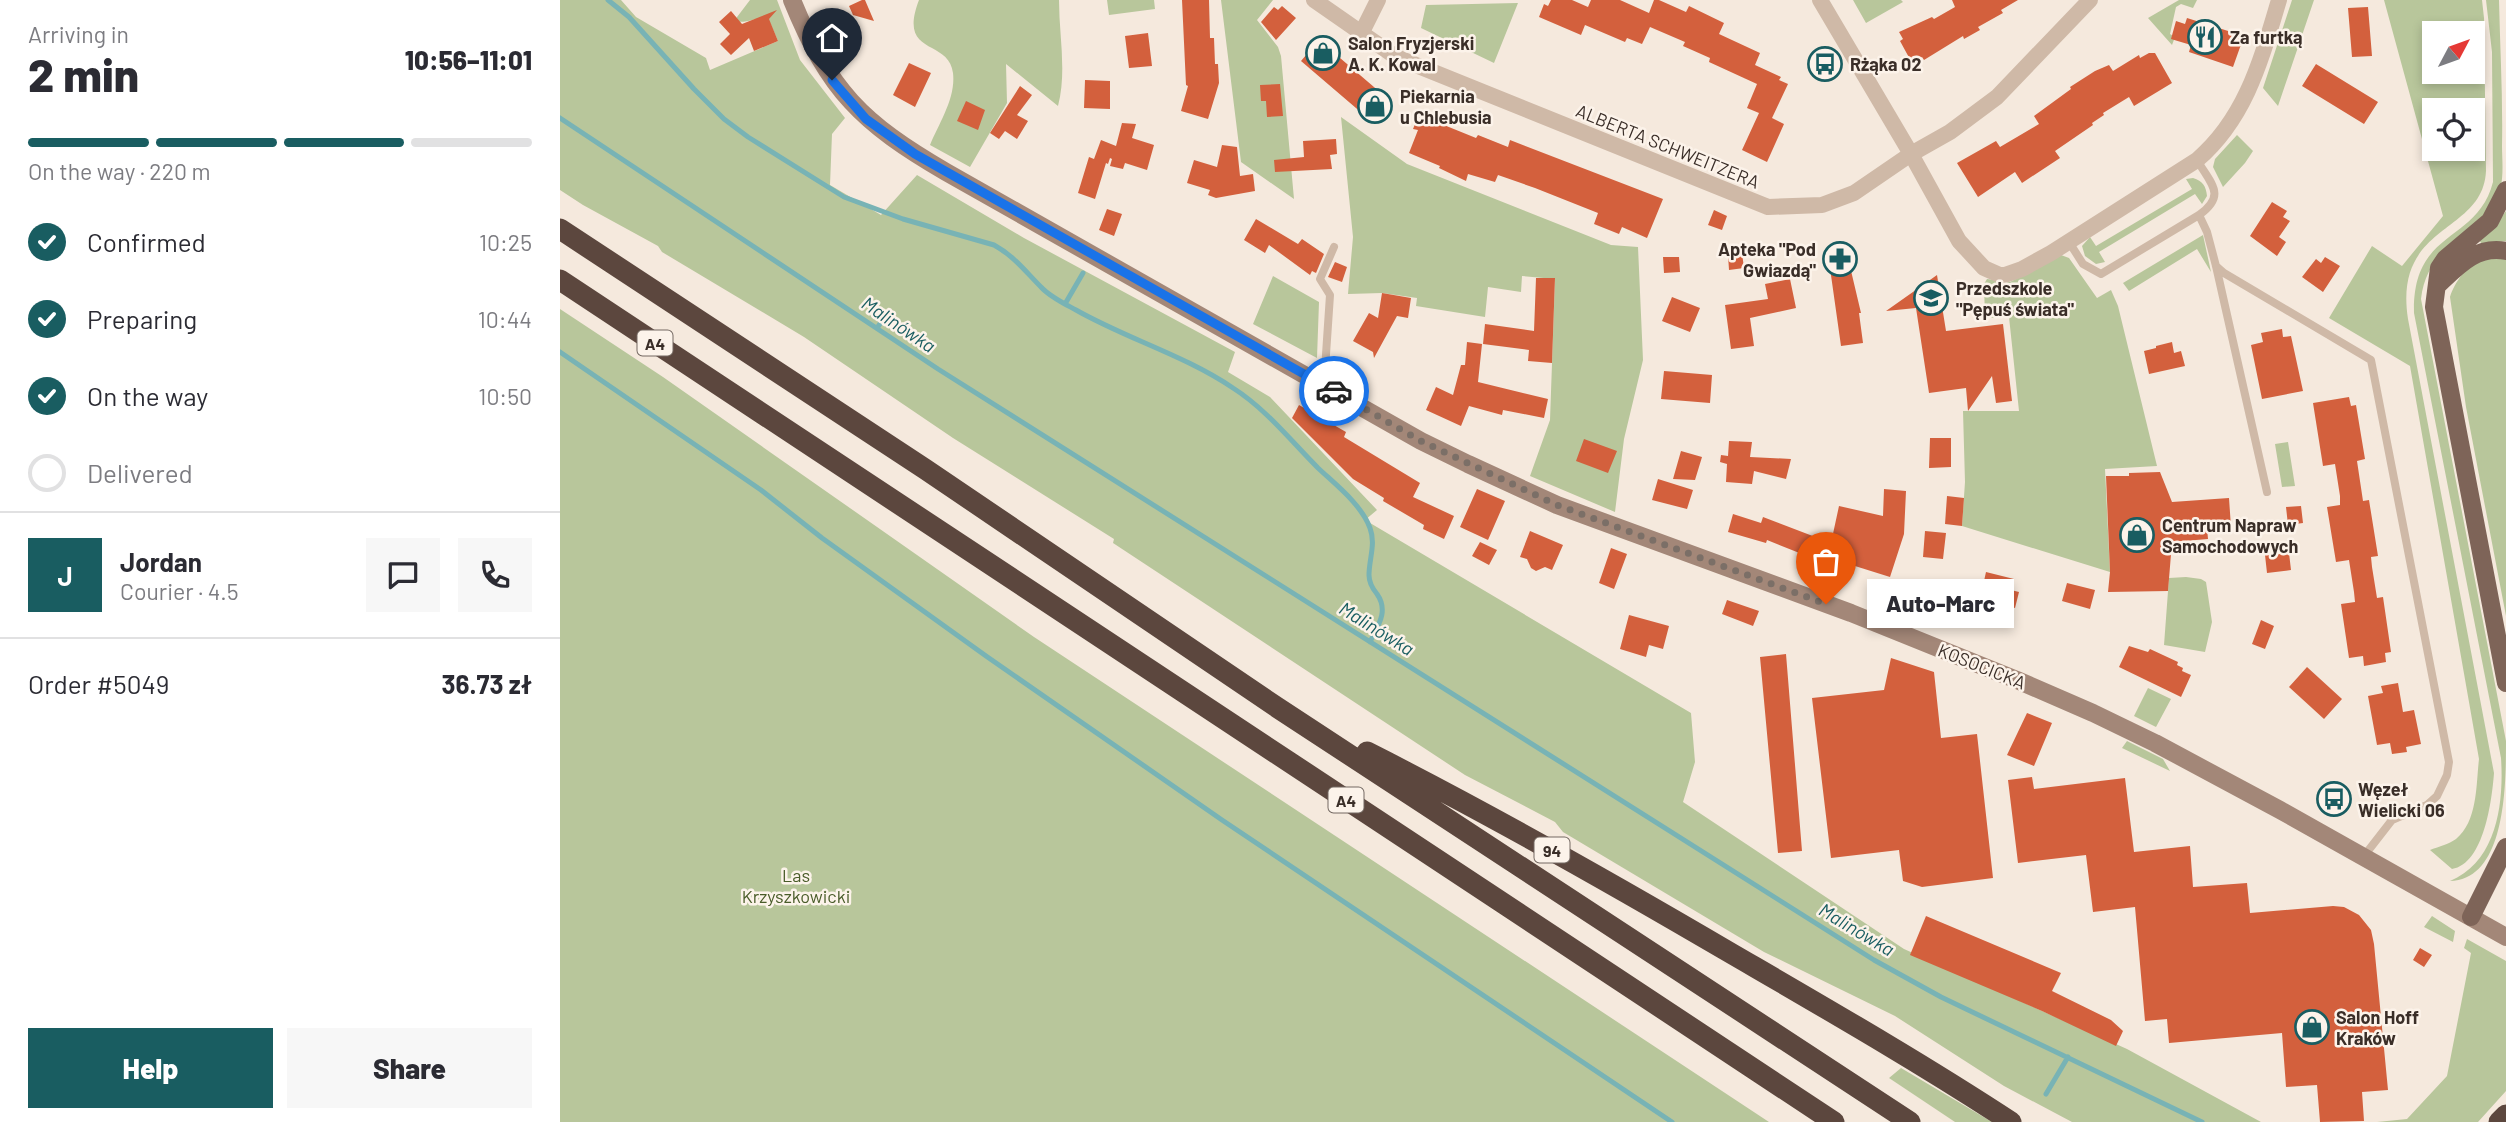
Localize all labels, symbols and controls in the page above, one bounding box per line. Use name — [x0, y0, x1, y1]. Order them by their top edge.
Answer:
pin — [802, 8, 862, 80]
restaurant icon: Za furtką — [2186, 18, 2224, 56]
icon: home — [813, 19, 851, 57]
text: Arriving in — [28, 20, 129, 48]
north arrow — [2422, 21, 2485, 84]
map controls — [2422, 21, 2485, 161]
place label: Za furtką — [2230, 26, 2302, 48]
place label: Salon Fryzjerski A. K. Kowal — [1348, 32, 1474, 75]
shop icon: Salon Fryzjerski A. K. Kowal — [1304, 34, 1342, 72]
text: 10:56–11:01 — [405, 44, 532, 75]
bus stop icon: Rżąka 02 — [1806, 45, 1844, 83]
text: 2 min — [28, 46, 139, 101]
place label: Rżąka 02 — [1850, 53, 1921, 75]
place label: Piekarnia u Chlebusia — [1400, 85, 1492, 128]
shop icon: Piekarnia u Chlebusia — [1356, 87, 1394, 125]
button: locate — [2422, 98, 2485, 161]
street label: ALBERTA SCHWEITZERA — [1573, 99, 1763, 193]
text: On the way · 220 m — [28, 157, 211, 185]
icon: check — [28, 223, 66, 261]
text: Confirmed — [87, 226, 206, 257]
text: 10:25 — [479, 228, 532, 256]
place label: Apteka "Pod Gwiazdą" — [1718, 238, 1817, 281]
pharmacy icon: Apteka "Pod Gwiazdą" — [1821, 240, 1859, 278]
place label: Przedszkole "Pępuś świata" — [1956, 277, 2075, 320]
school or university icon: Przedszkole "Pępuś świata" — [1912, 279, 1950, 317]
water label: Malinówka — [858, 291, 940, 357]
icon: check — [28, 300, 66, 338]
text: Preparing — [87, 303, 197, 334]
text: 10:44 — [478, 305, 532, 333]
road number: A4 — [638, 330, 672, 356]
courier — [1299, 356, 1369, 426]
icon: car — [1315, 372, 1353, 410]
icon: check — [28, 377, 66, 415]
text: On the way — [87, 380, 208, 411]
text: 10:50 — [478, 382, 532, 410]
text: Delivered — [87, 457, 193, 488]
place label: Centrum Napraw Samochodowych — [2162, 514, 2298, 557]
shop icon: Centrum Napraw Samochodowych — [2118, 516, 2156, 554]
pin — [1796, 532, 1856, 604]
button: chat — [366, 538, 440, 612]
button: phone — [458, 538, 532, 612]
icon: bag — [1807, 543, 1845, 581]
text: Jordan — [120, 546, 202, 577]
text: J — [57, 560, 73, 591]
text: Courier · 4.5 — [120, 577, 239, 605]
callout: Auto-Marc — [1868, 580, 2015, 628]
text: Auto-Marc — [1886, 589, 1995, 617]
water label: Malinówka — [1335, 596, 1419, 660]
street label: KOSOCICKA — [1935, 638, 2029, 694]
text: Order #5049 — [28, 668, 169, 699]
text: 36.73 zł — [442, 668, 532, 699]
place label: Węzeł Wielicki 06 — [2358, 778, 2445, 821]
bus stop icon: Węzeł Wielicki 06 — [2315, 780, 2353, 818]
road number: A4 — [1328, 788, 1364, 813]
road number: 94 — [1534, 838, 1570, 862]
park label: Las Krzyszkowicki — [742, 864, 850, 907]
water label: Malinówka — [1815, 898, 1899, 960]
place label: Salon Hoff Kraków — [2336, 1006, 2419, 1049]
shop icon: Salon Hoff Kraków — [2293, 1008, 2331, 1046]
button: Help — [28, 1028, 273, 1108]
button: Share — [287, 1028, 532, 1108]

